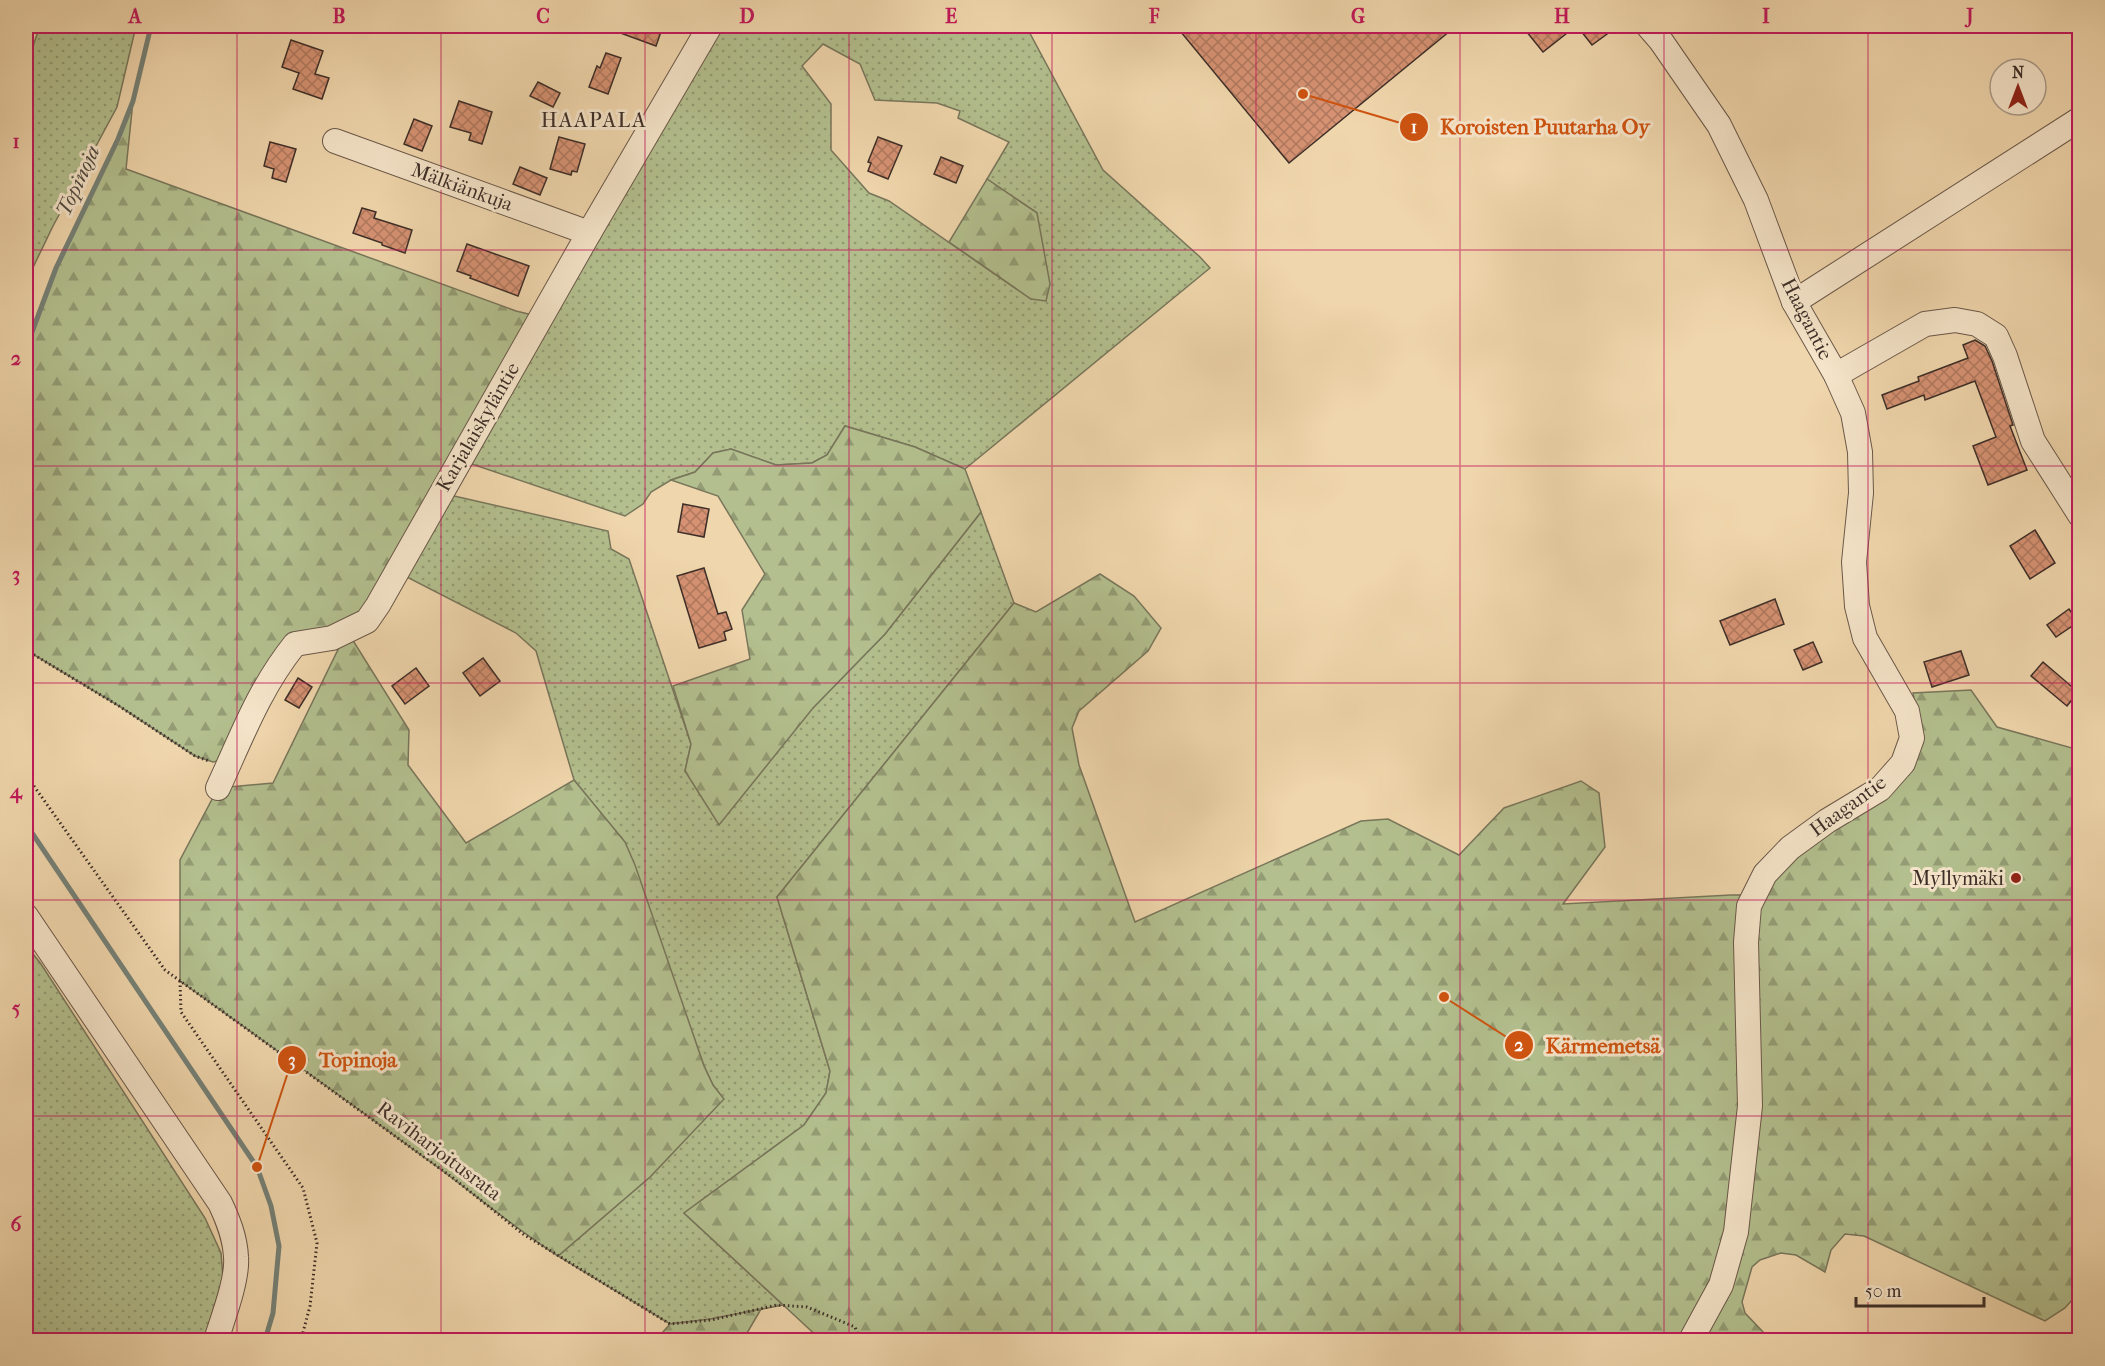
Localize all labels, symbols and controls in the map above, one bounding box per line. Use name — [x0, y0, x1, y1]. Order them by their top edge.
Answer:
text: A — [127, 5, 143, 28]
text: B — [332, 5, 346, 28]
text: C — [536, 5, 550, 28]
text: D — [739, 5, 755, 28]
text: E — [945, 5, 957, 28]
text: F — [1148, 5, 1160, 28]
text: G — [1351, 5, 1365, 28]
text: H — [1554, 5, 1570, 28]
text: I — [1762, 5, 1770, 28]
text: J — [1964, 5, 1974, 28]
north arrow — [1988, 57, 2048, 117]
text: N — [2012, 63, 2025, 82]
callout: Koroisten Puutarha Oy — [1399, 107, 1662, 146]
district label: HAAPALA — [541, 108, 647, 132]
text: Koroisten Puutarha Oy — [1440, 115, 1651, 139]
text: 1 — [1411, 117, 1417, 138]
text: 1 — [12, 130, 20, 153]
water label: Topinoja — [51, 142, 105, 220]
street label: Mälkiänkuja — [408, 158, 517, 216]
street label: Haagantie — [1777, 274, 1837, 364]
text: 2 — [11, 347, 21, 370]
street label: Karjalaiskyläntie — [432, 358, 524, 496]
text: 3 — [12, 563, 20, 586]
street label: Haagantie — [1805, 771, 1891, 841]
text: 4 — [9, 780, 23, 804]
place label: Myllymäki — [1912, 867, 2004, 890]
marker: Myllymäki — [2009, 871, 2023, 885]
text: 5 — [12, 997, 21, 1020]
callout: Kärmemetsä — [1504, 1026, 1673, 1065]
text: Kärmemetsä — [1546, 1034, 1662, 1058]
text: 2 — [1514, 1035, 1524, 1056]
callout: Topinoja — [277, 1040, 409, 1079]
text: Topinoja — [318, 1048, 398, 1072]
text: 3 — [288, 1050, 296, 1071]
street label: Raviharjoitusrata — [372, 1097, 506, 1206]
text: 6 — [11, 1213, 23, 1236]
scale bar — [1856, 1270, 1984, 1308]
text: 50 m — [1865, 1281, 1902, 1302]

